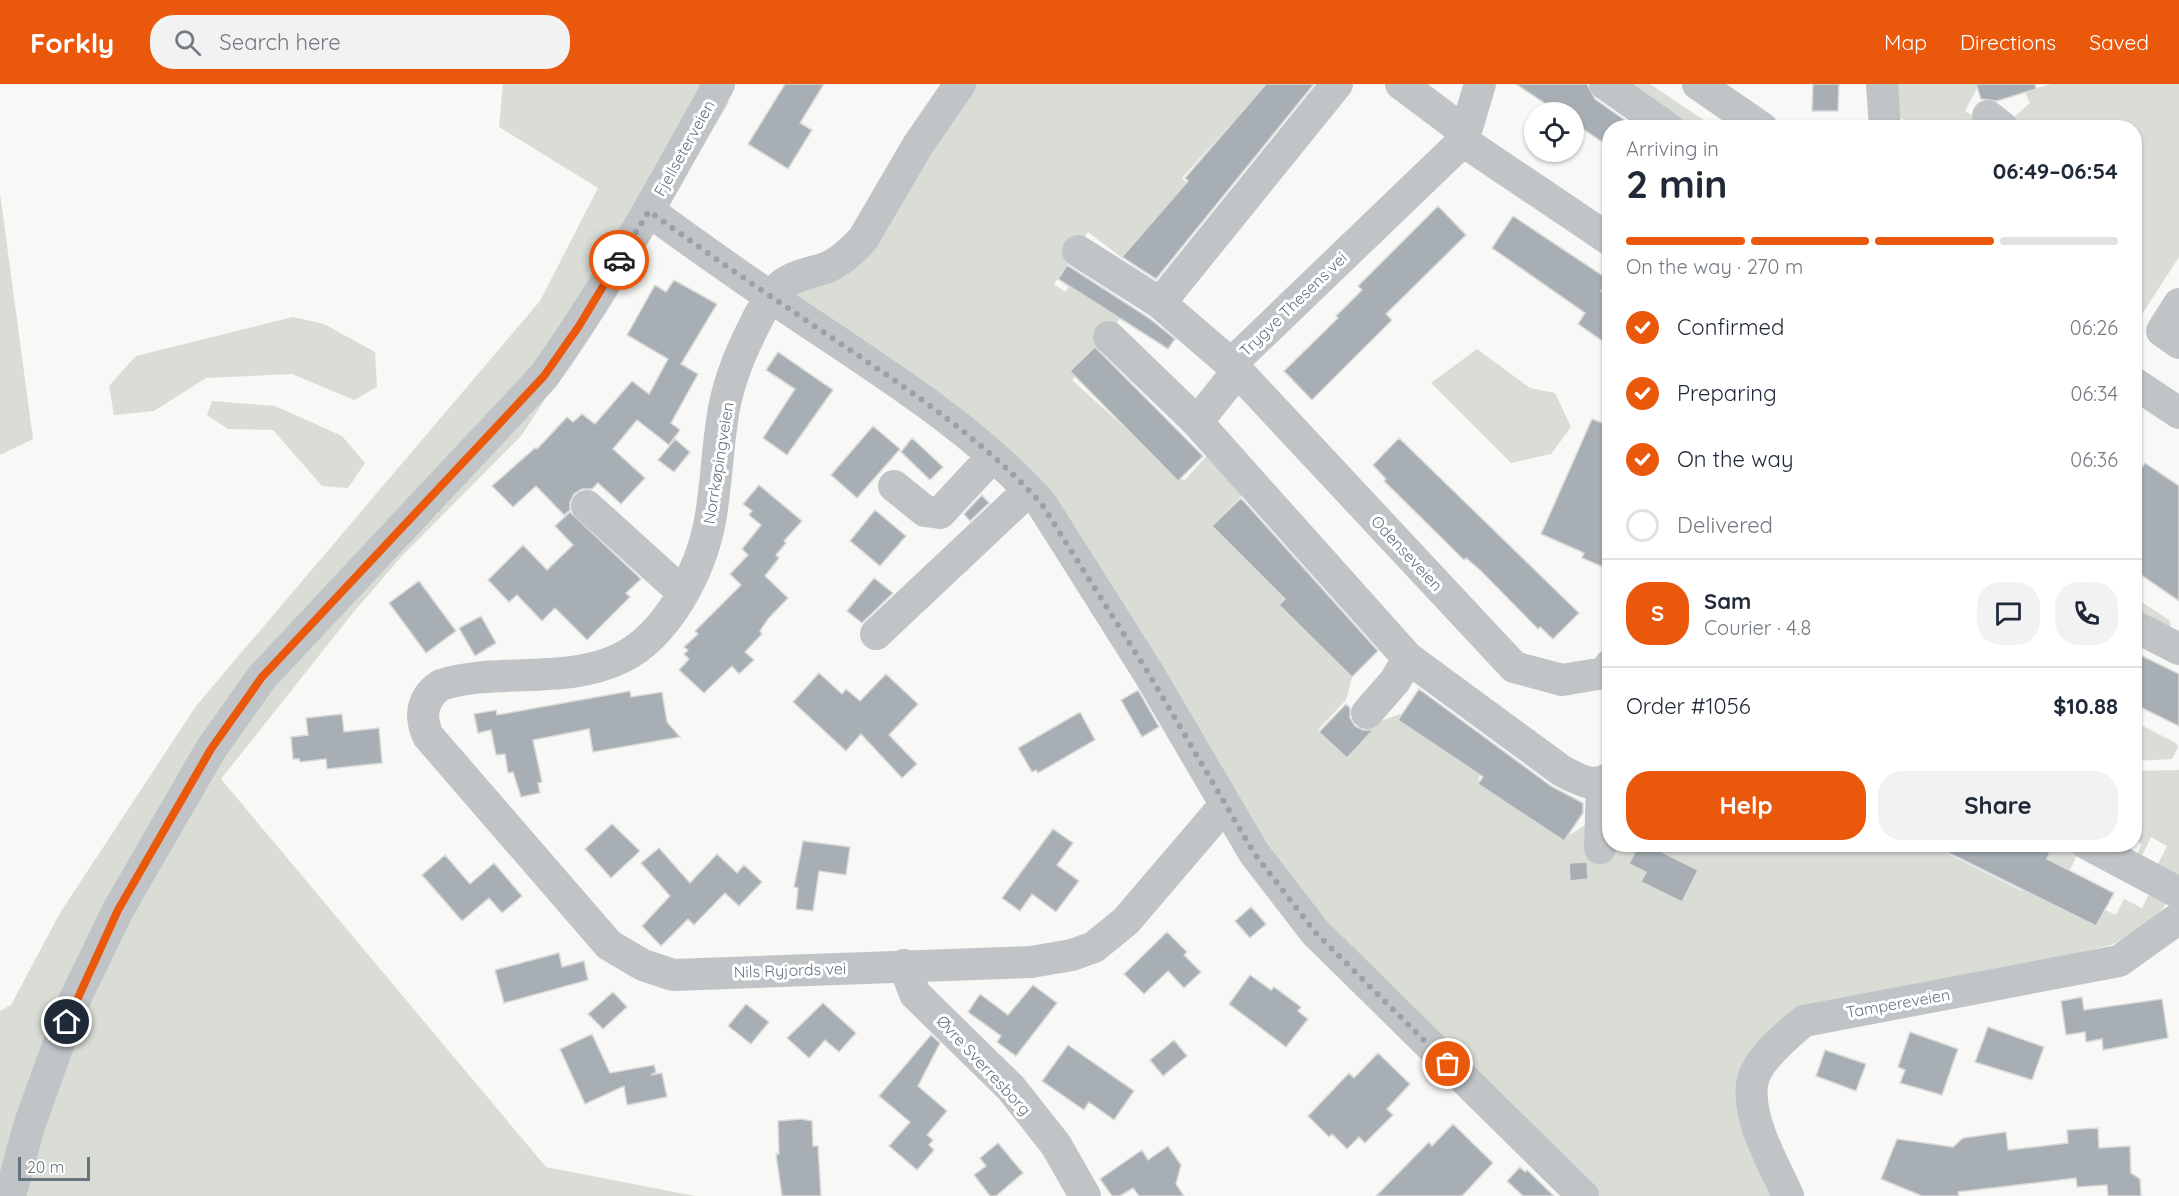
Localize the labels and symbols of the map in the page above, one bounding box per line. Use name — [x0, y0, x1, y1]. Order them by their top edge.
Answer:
street label: Fjellseterveien — [649, 96, 719, 200]
courier — [589, 230, 649, 290]
street label: Trygve Thesens vei — [1235, 248, 1351, 360]
street label: Norrkøpingveien — [698, 401, 738, 525]
street label: Odenseveien — [1367, 511, 1447, 595]
street label: Nils Ryjords vei — [733, 958, 847, 982]
street label: Tampereveien — [1845, 984, 1951, 1022]
pin — [41, 996, 92, 1047]
street label: Øvre Sverresborg — [933, 1011, 1035, 1119]
pin — [1422, 1038, 1473, 1089]
scale bar — [18, 1154, 90, 1182]

